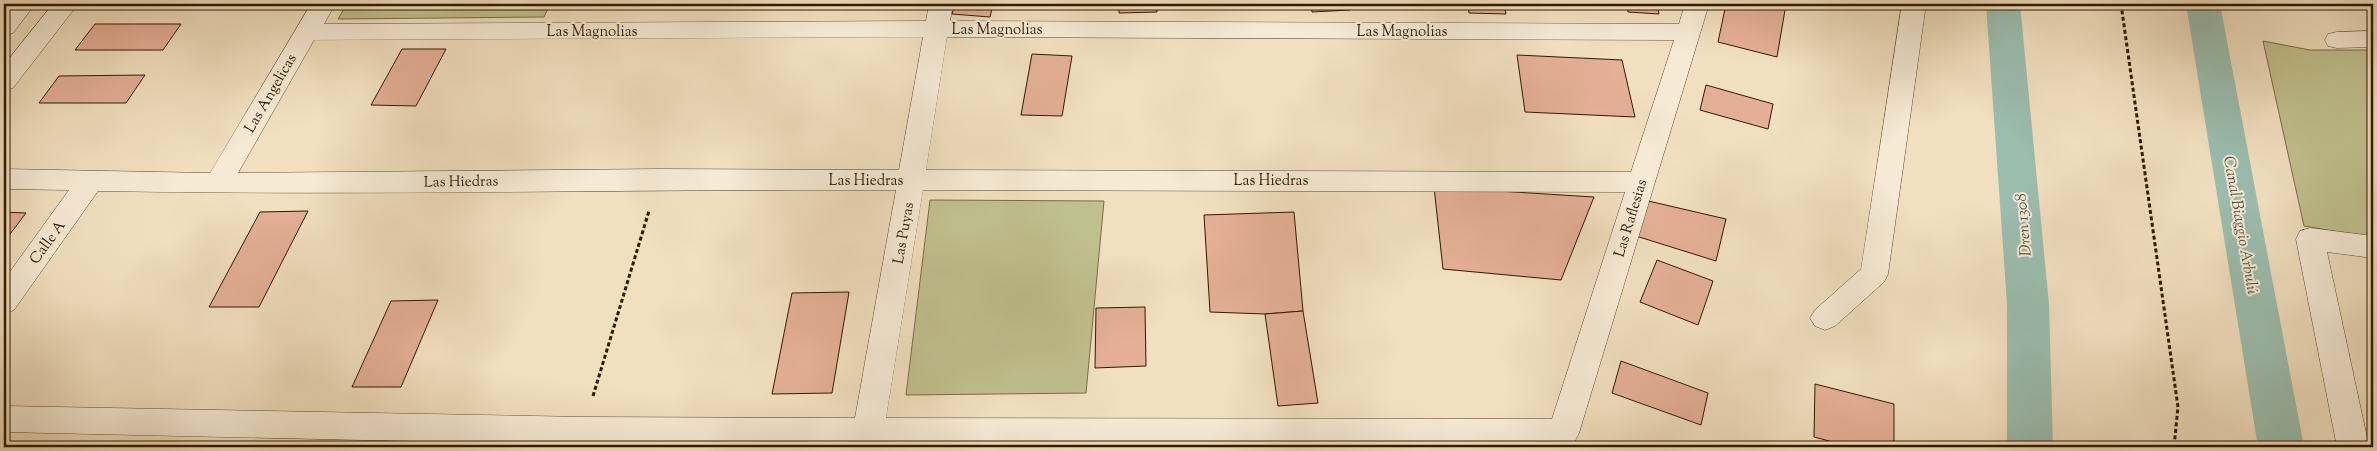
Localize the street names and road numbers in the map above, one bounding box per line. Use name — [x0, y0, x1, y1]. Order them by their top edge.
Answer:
street label: Las Magnolias — [952, 20, 1043, 41]
street label: Las Magnolias — [547, 22, 638, 43]
street label: Las Magnolias — [1357, 22, 1448, 43]
street label: Las Angelicas — [240, 50, 302, 137]
street label: Las Hiedras — [423, 171, 499, 194]
street label: Las Hiedras — [829, 171, 904, 192]
street label: Las Hiedras — [1234, 171, 1309, 192]
street label: Las Raflesias — [1610, 177, 1653, 260]
street label: Las Puyas — [889, 201, 920, 266]
street label: Calle A — [25, 217, 71, 269]

